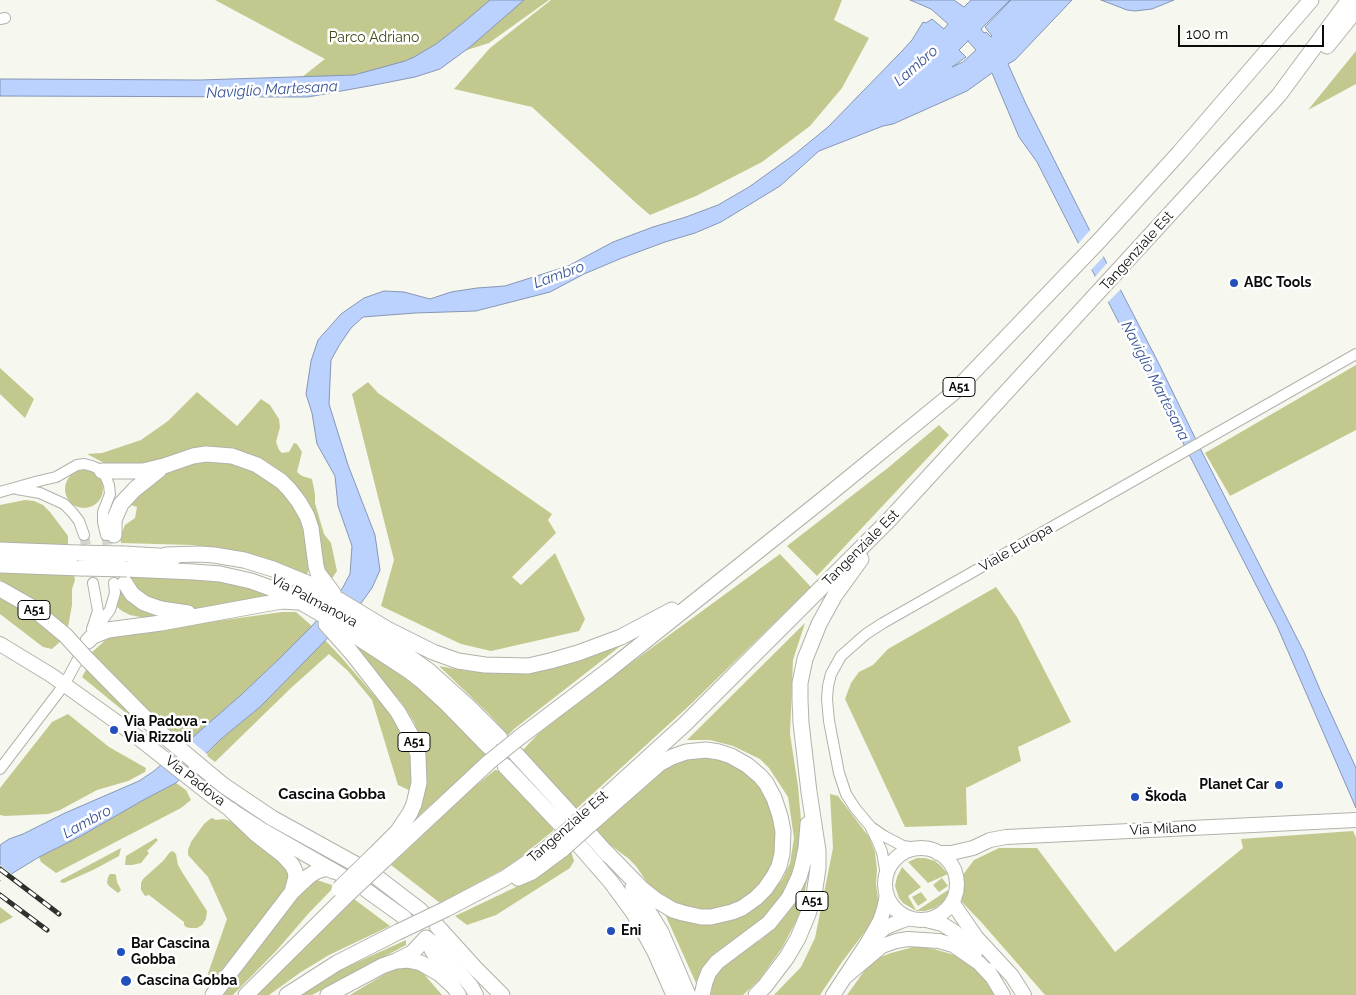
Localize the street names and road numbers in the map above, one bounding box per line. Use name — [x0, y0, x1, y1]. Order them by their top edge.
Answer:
street label: Tangenziale Est — [1097, 208, 1177, 294]
road number: A51 — [943, 378, 975, 397]
street label: Tangenziale Est — [819, 506, 903, 590]
street label: Viale Europa — [976, 520, 1056, 576]
street label: Via Palmanova — [268, 571, 360, 631]
road number: A51 — [18, 600, 50, 620]
road number: A51 — [398, 732, 430, 752]
street label: Via Padova — [162, 752, 228, 810]
street label: Tangenziale Est — [524, 788, 612, 866]
street label: Via Milano — [1129, 819, 1197, 839]
road number: A51 — [796, 891, 828, 910]

